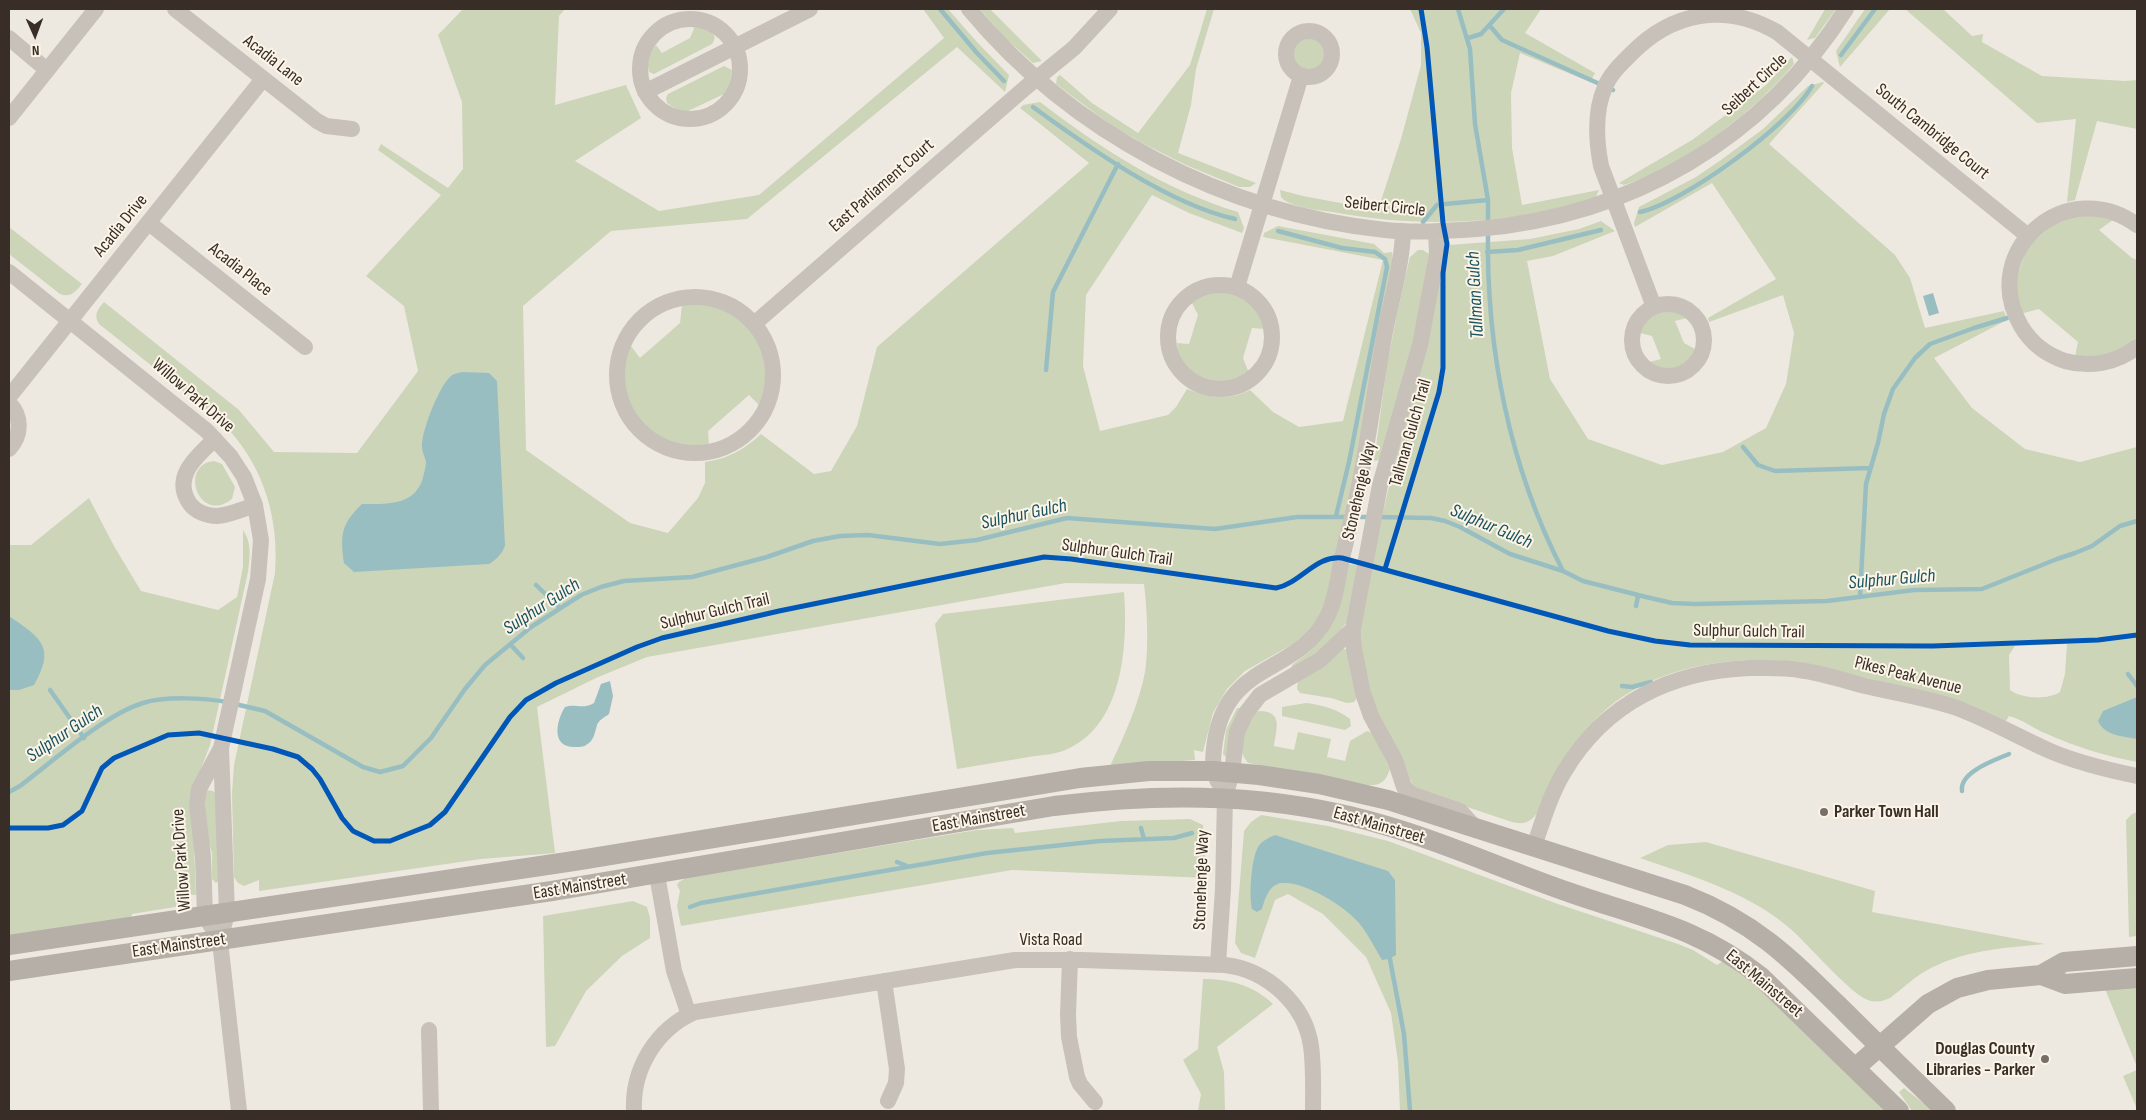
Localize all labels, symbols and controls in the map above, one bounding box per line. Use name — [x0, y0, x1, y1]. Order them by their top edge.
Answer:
north arrow — [10, 10, 60, 60]
street label: Acadia Lane — [238, 31, 308, 91]
text: N — [32, 42, 40, 59]
street label: Seibert Circle — [1718, 49, 1792, 121]
street label: South Cambridge Court — [1870, 79, 1994, 185]
street label: East Parliament Court — [825, 135, 939, 237]
street label: Acadia Drive — [89, 190, 153, 262]
street label: Seibert Circle — [1343, 192, 1427, 222]
street label: Acadia Place — [204, 238, 276, 302]
water label: Tallman Gulch — [1462, 251, 1490, 339]
street label: Willow Park Drive — [147, 354, 239, 438]
street label: Tallman Gulch Trail — [1385, 377, 1437, 489]
street label: Stonehenge Way — [1338, 440, 1382, 542]
water label: Sulphur Gulch — [979, 495, 1069, 535]
water label: Sulphur Gulch — [1447, 500, 1535, 554]
street label: Sulphur Gulch Trail — [1060, 535, 1174, 571]
water label: Sulphur Gulch — [1848, 565, 1936, 595]
water label: Sulphur Gulch — [499, 574, 585, 640]
street label: Sulphur Gulch Trail — [658, 589, 772, 635]
street label: Sulphur Gulch Trail — [1693, 620, 1805, 644]
street label: Pikes Peak Avenue — [1852, 652, 1964, 700]
water label: Sulphur Gulch — [23, 700, 107, 768]
street label: East Mainstreet — [931, 800, 1027, 838]
place label: Parker Town Hall — [1834, 801, 1939, 823]
street label: East Mainstreet — [1331, 803, 1427, 849]
marker: Parker Town Hall — [1818, 806, 1830, 818]
street label: Willow Park Drive — [168, 808, 196, 912]
street label: Stonehenge Way — [1189, 830, 1215, 930]
street label: East Mainstreet — [532, 869, 628, 905]
street label: East Mainstreet — [131, 929, 227, 963]
street label: Vista Road — [1019, 929, 1083, 951]
street label: East Mainstreet — [1721, 945, 1807, 1023]
place label: Douglas County Libraries - Parker — [1926, 1038, 2035, 1080]
marker: Douglas County Libraries - Parker — [2039, 1053, 2051, 1065]

